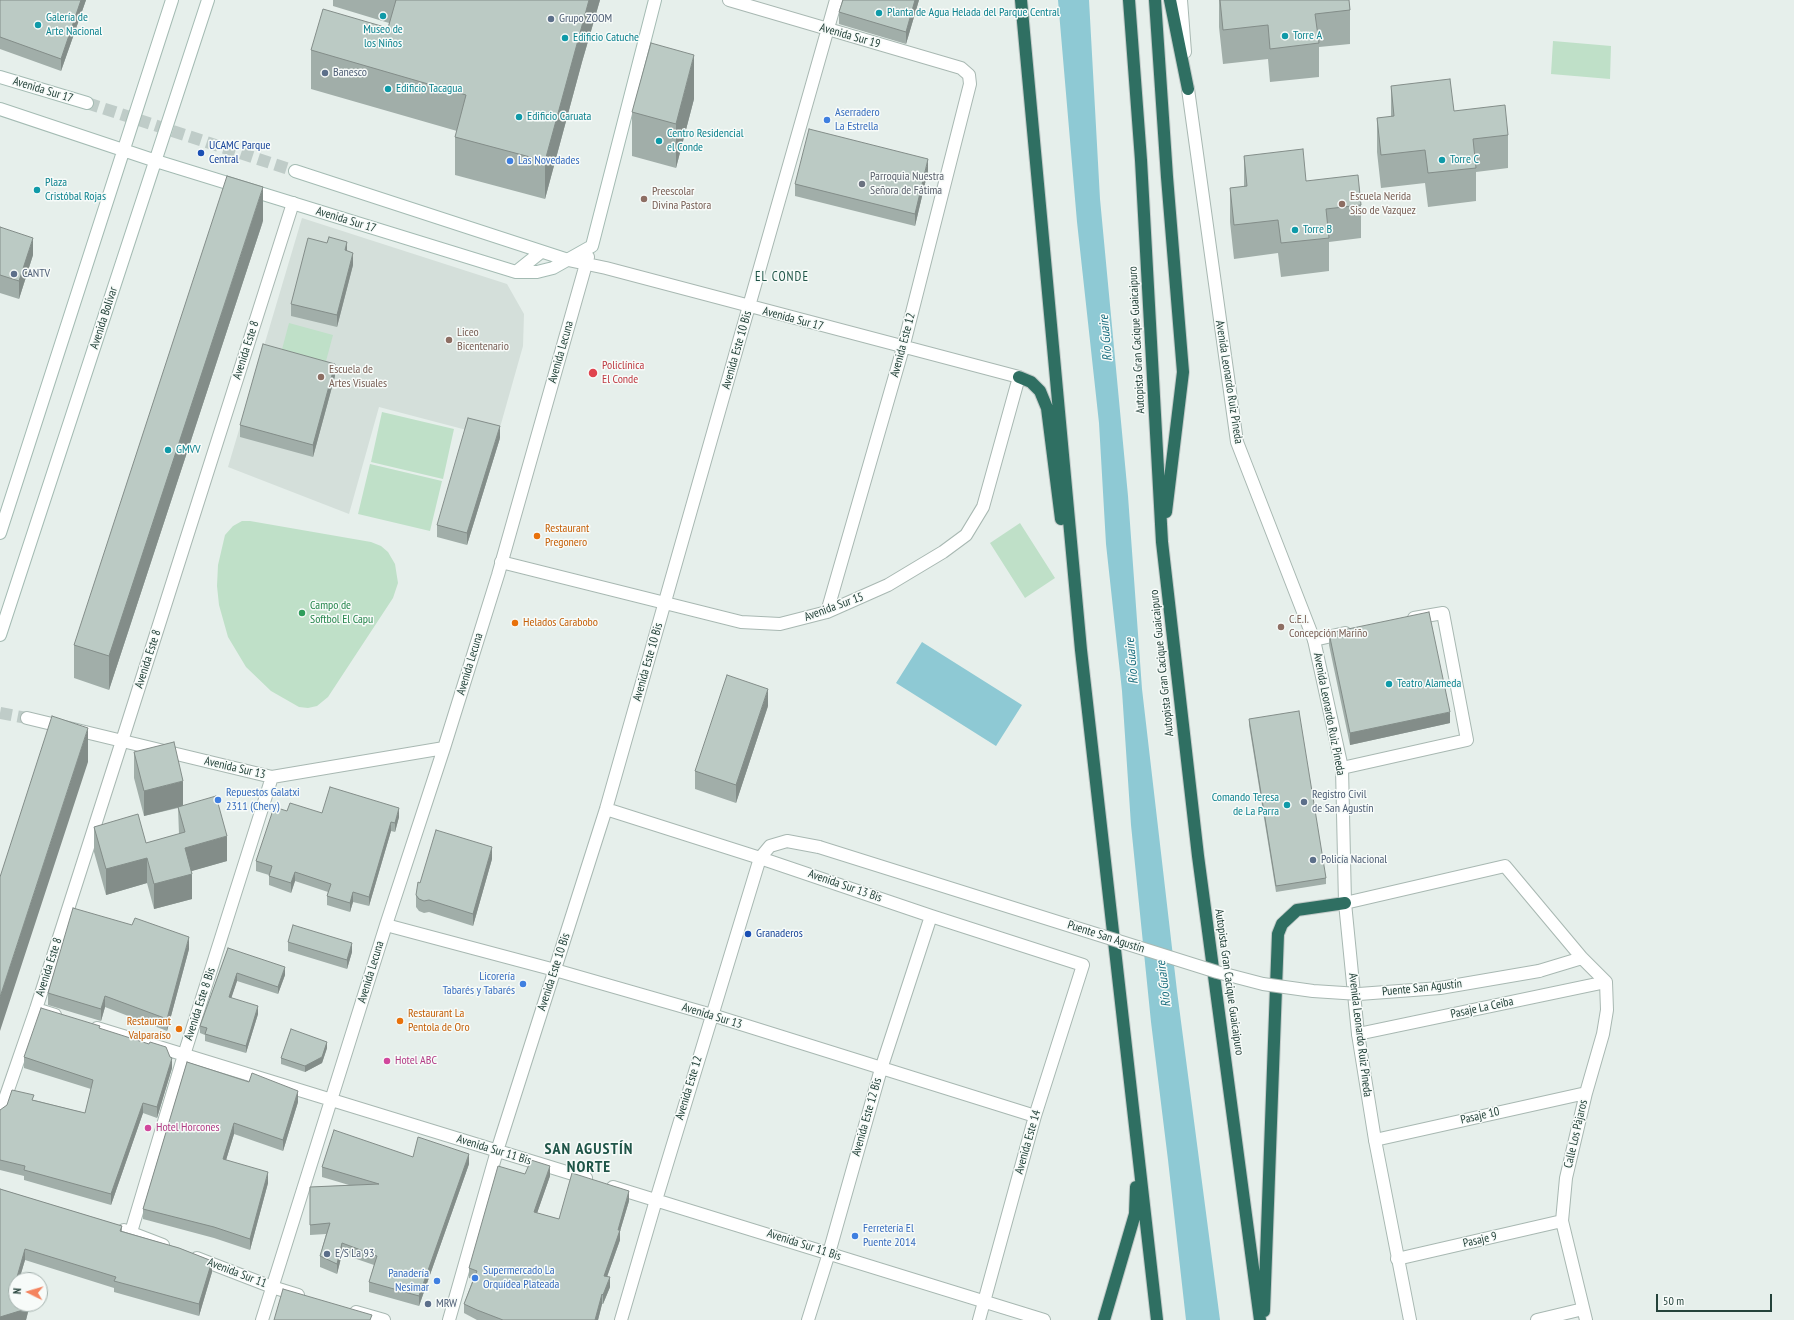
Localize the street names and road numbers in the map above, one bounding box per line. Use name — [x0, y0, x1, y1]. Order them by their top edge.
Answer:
street label: Avenida Sur 19 — [818, 20, 882, 52]
street label: Avenida Sur 17 — [11, 74, 75, 106]
street label: Avenida Sur 17 — [314, 204, 378, 236]
street label: Autopista Gran Cacique Guaicaipuro — [1126, 266, 1148, 414]
street label: Avenida Bolívar — [87, 285, 121, 351]
street label: Avenida Sur 17 — [761, 304, 825, 334]
street label: Avenida Este 10 Bis — [719, 309, 755, 391]
street label: Avenida Este 12 — [887, 311, 919, 379]
street label: Avenida Este 8 — [230, 319, 262, 381]
street label: Avenida Lecuna — [545, 319, 577, 385]
street label: Avenida Leonardo Ruiz Pineda — [1212, 319, 1246, 445]
street label: Autopista Gran Cacique Guaicaipuro — [1147, 589, 1177, 737]
street label: Avenida Sur 15 — [802, 590, 866, 624]
street label: Avenida Este 10 Bis — [630, 621, 666, 703]
street label: Avenida Este 8 — [132, 628, 164, 690]
street label: Avenida Lecuna — [454, 631, 486, 697]
street label: Avenida Leonardo Ruiz Pineda — [1310, 651, 1348, 777]
street label: Avenida Sur 13 — [203, 754, 267, 782]
street label: Avenida Sur 13 Bis — [806, 867, 884, 905]
street label: Autopista Gran Cacique Guaicaipuro — [1212, 908, 1246, 1056]
street label: Puente San Agustín — [1066, 918, 1146, 956]
street label: Avenida Este 10 Bis — [535, 931, 573, 1013]
street label: Avenida Este 8 — [33, 936, 65, 998]
street label: Avenida Lecuna — [355, 939, 387, 1005]
street label: Avenida Este 8 Bis — [181, 966, 219, 1042]
street label: Avenida Leonardo Ruiz Pineda — [1345, 972, 1375, 1098]
street label: Puente San Agustín — [1381, 977, 1463, 999]
street label: Pasaje La Ceiba — [1449, 994, 1515, 1022]
street label: Avenida Sur 13 — [680, 1000, 744, 1032]
street label: Avenida Este 12 — [672, 1054, 706, 1122]
street label: Avenida Este 12 Bis — [849, 1076, 885, 1158]
street label: Calle Los Pájaros — [1561, 1098, 1591, 1170]
street label: Pasaje 10 — [1459, 1105, 1501, 1127]
street label: Avenida Este 14 — [1012, 1108, 1044, 1176]
street label: Avenida Sur 11 Bis — [455, 1132, 533, 1168]
street label: Avenida Sur 11 Bis — [765, 1226, 843, 1264]
street label: Pasaje 9 — [1462, 1229, 1498, 1251]
street label: Avenida Sur 11 — [205, 1255, 269, 1291]

